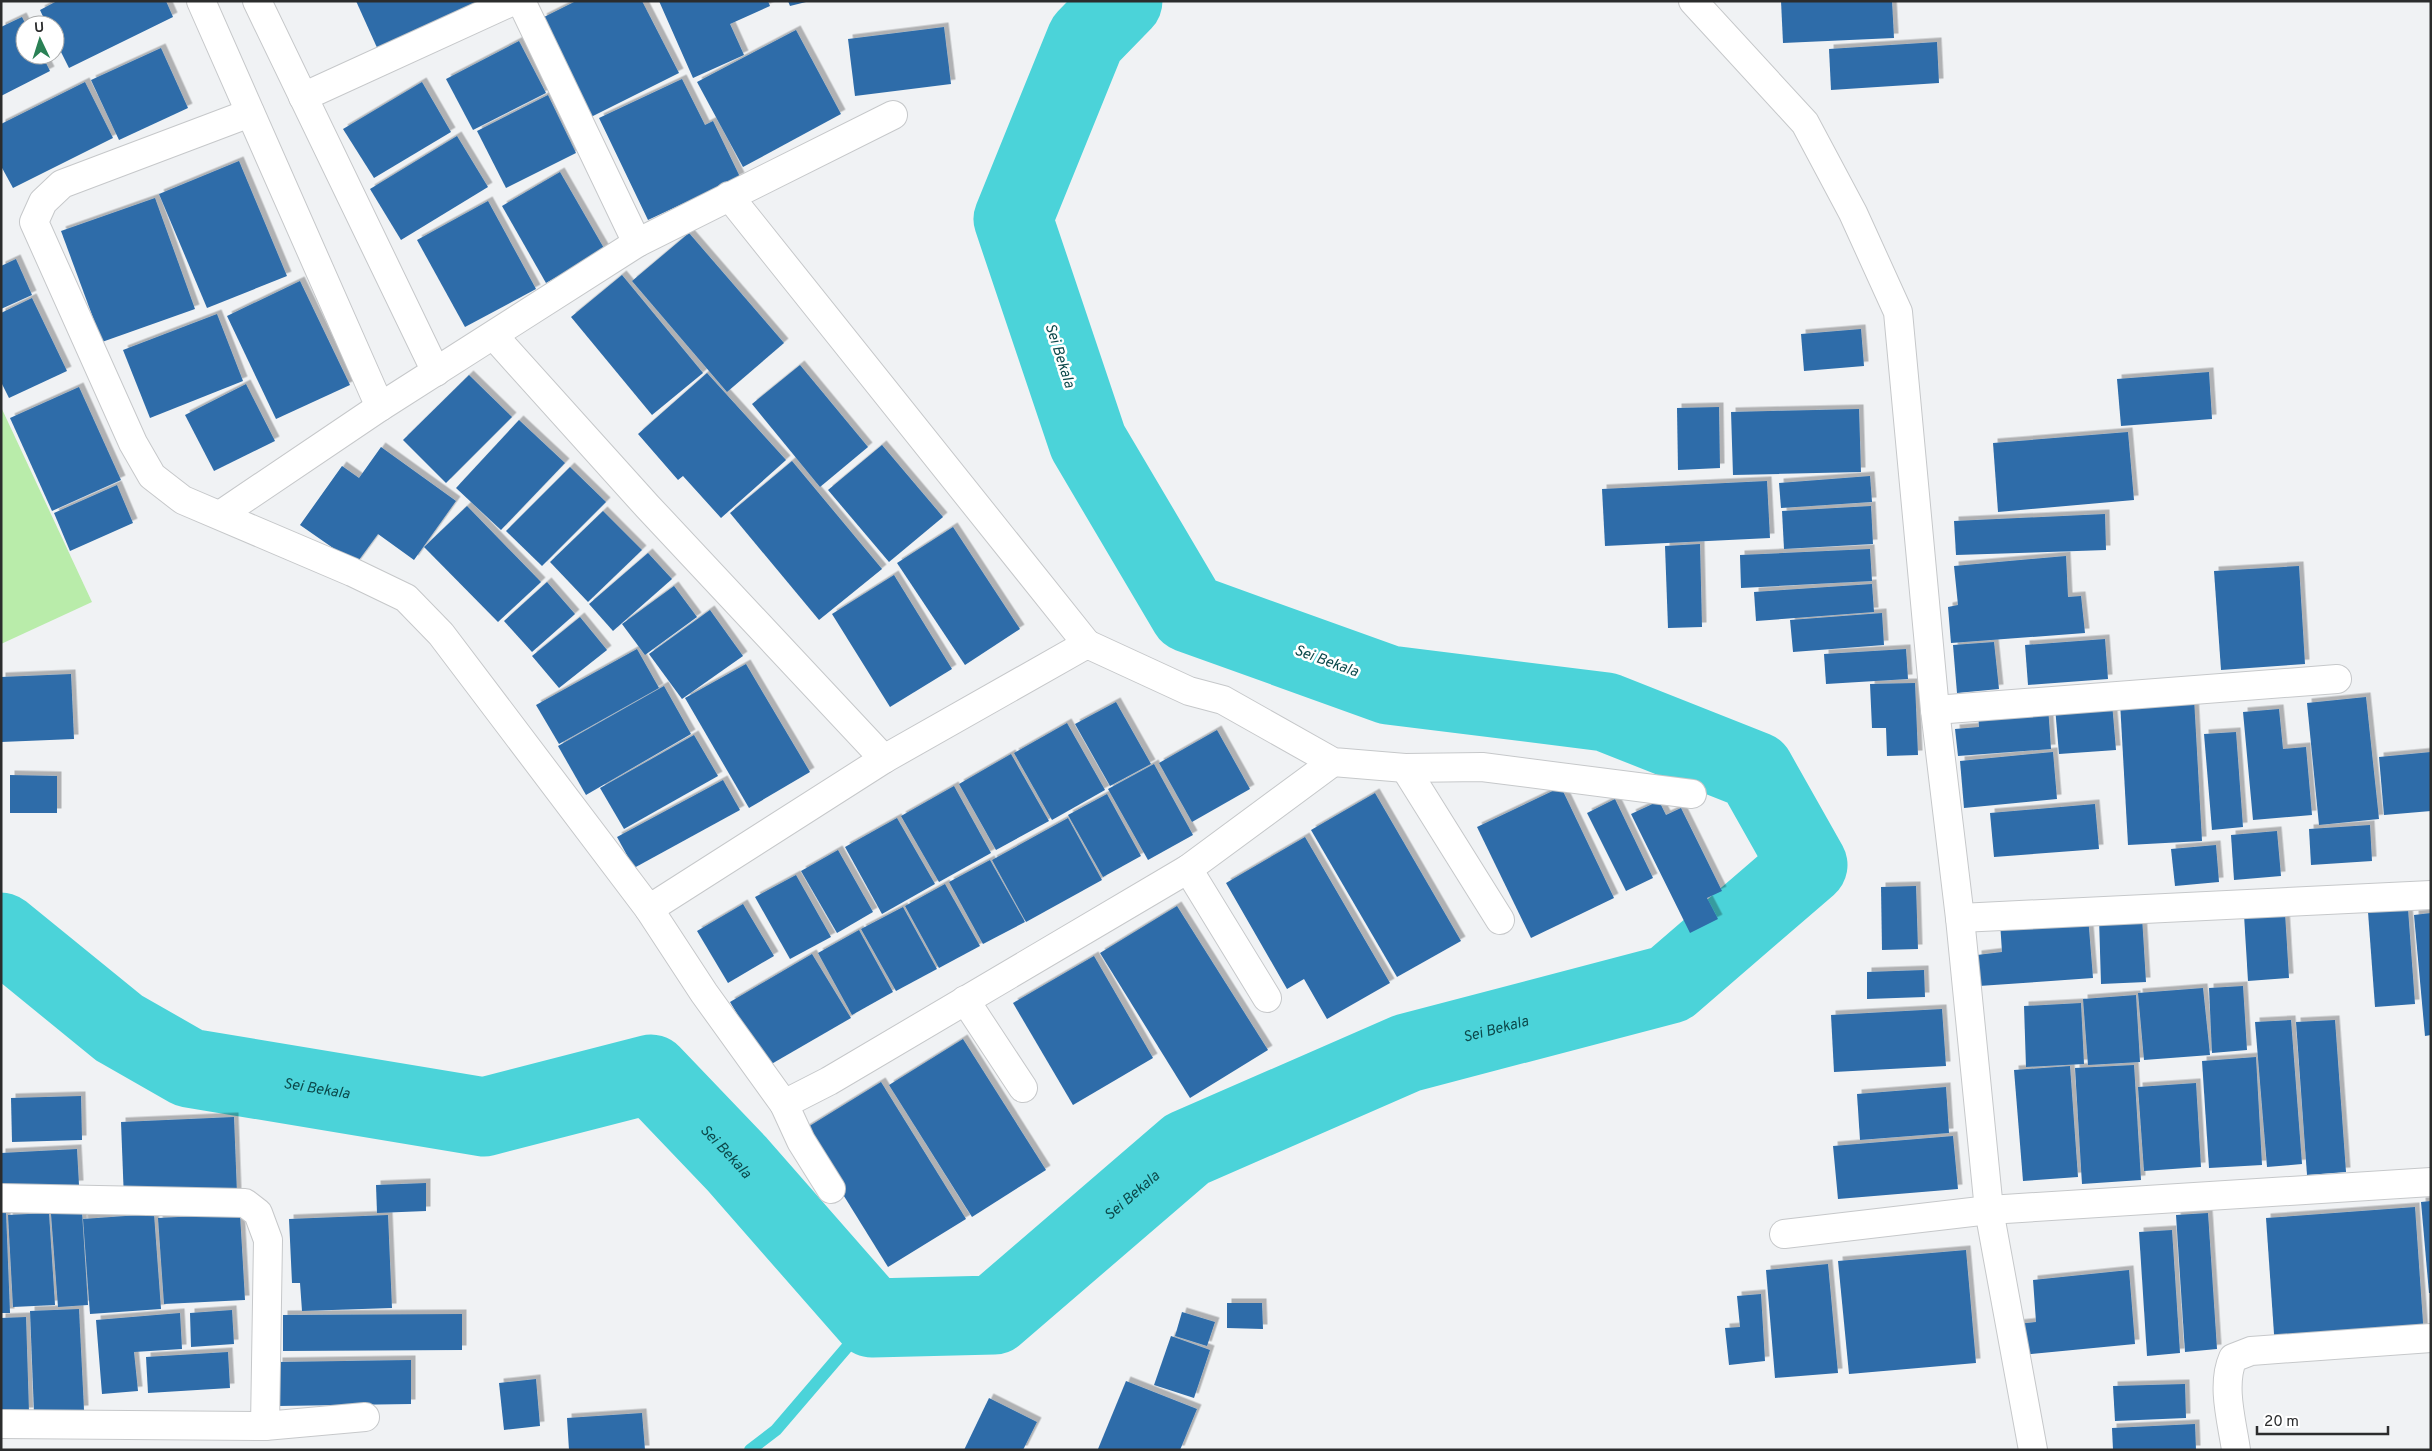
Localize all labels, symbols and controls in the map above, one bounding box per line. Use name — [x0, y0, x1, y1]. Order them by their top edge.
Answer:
north arrow — [15, 15, 65, 65]
text: U — [34, 20, 45, 37]
water label: Sei Bekala — [1040, 321, 1078, 391]
water label: Sei Bekala — [1291, 642, 1361, 682]
water label: Sei Bekala — [1461, 1012, 1531, 1047]
water label: Sei Bekala — [282, 1074, 351, 1104]
water label: Sei Bekala — [695, 1121, 755, 1183]
water label: Sei Bekala — [1101, 1167, 1164, 1225]
scale bar — [2257, 1404, 2388, 1436]
text: 20 m — [2264, 1413, 2299, 1432]

